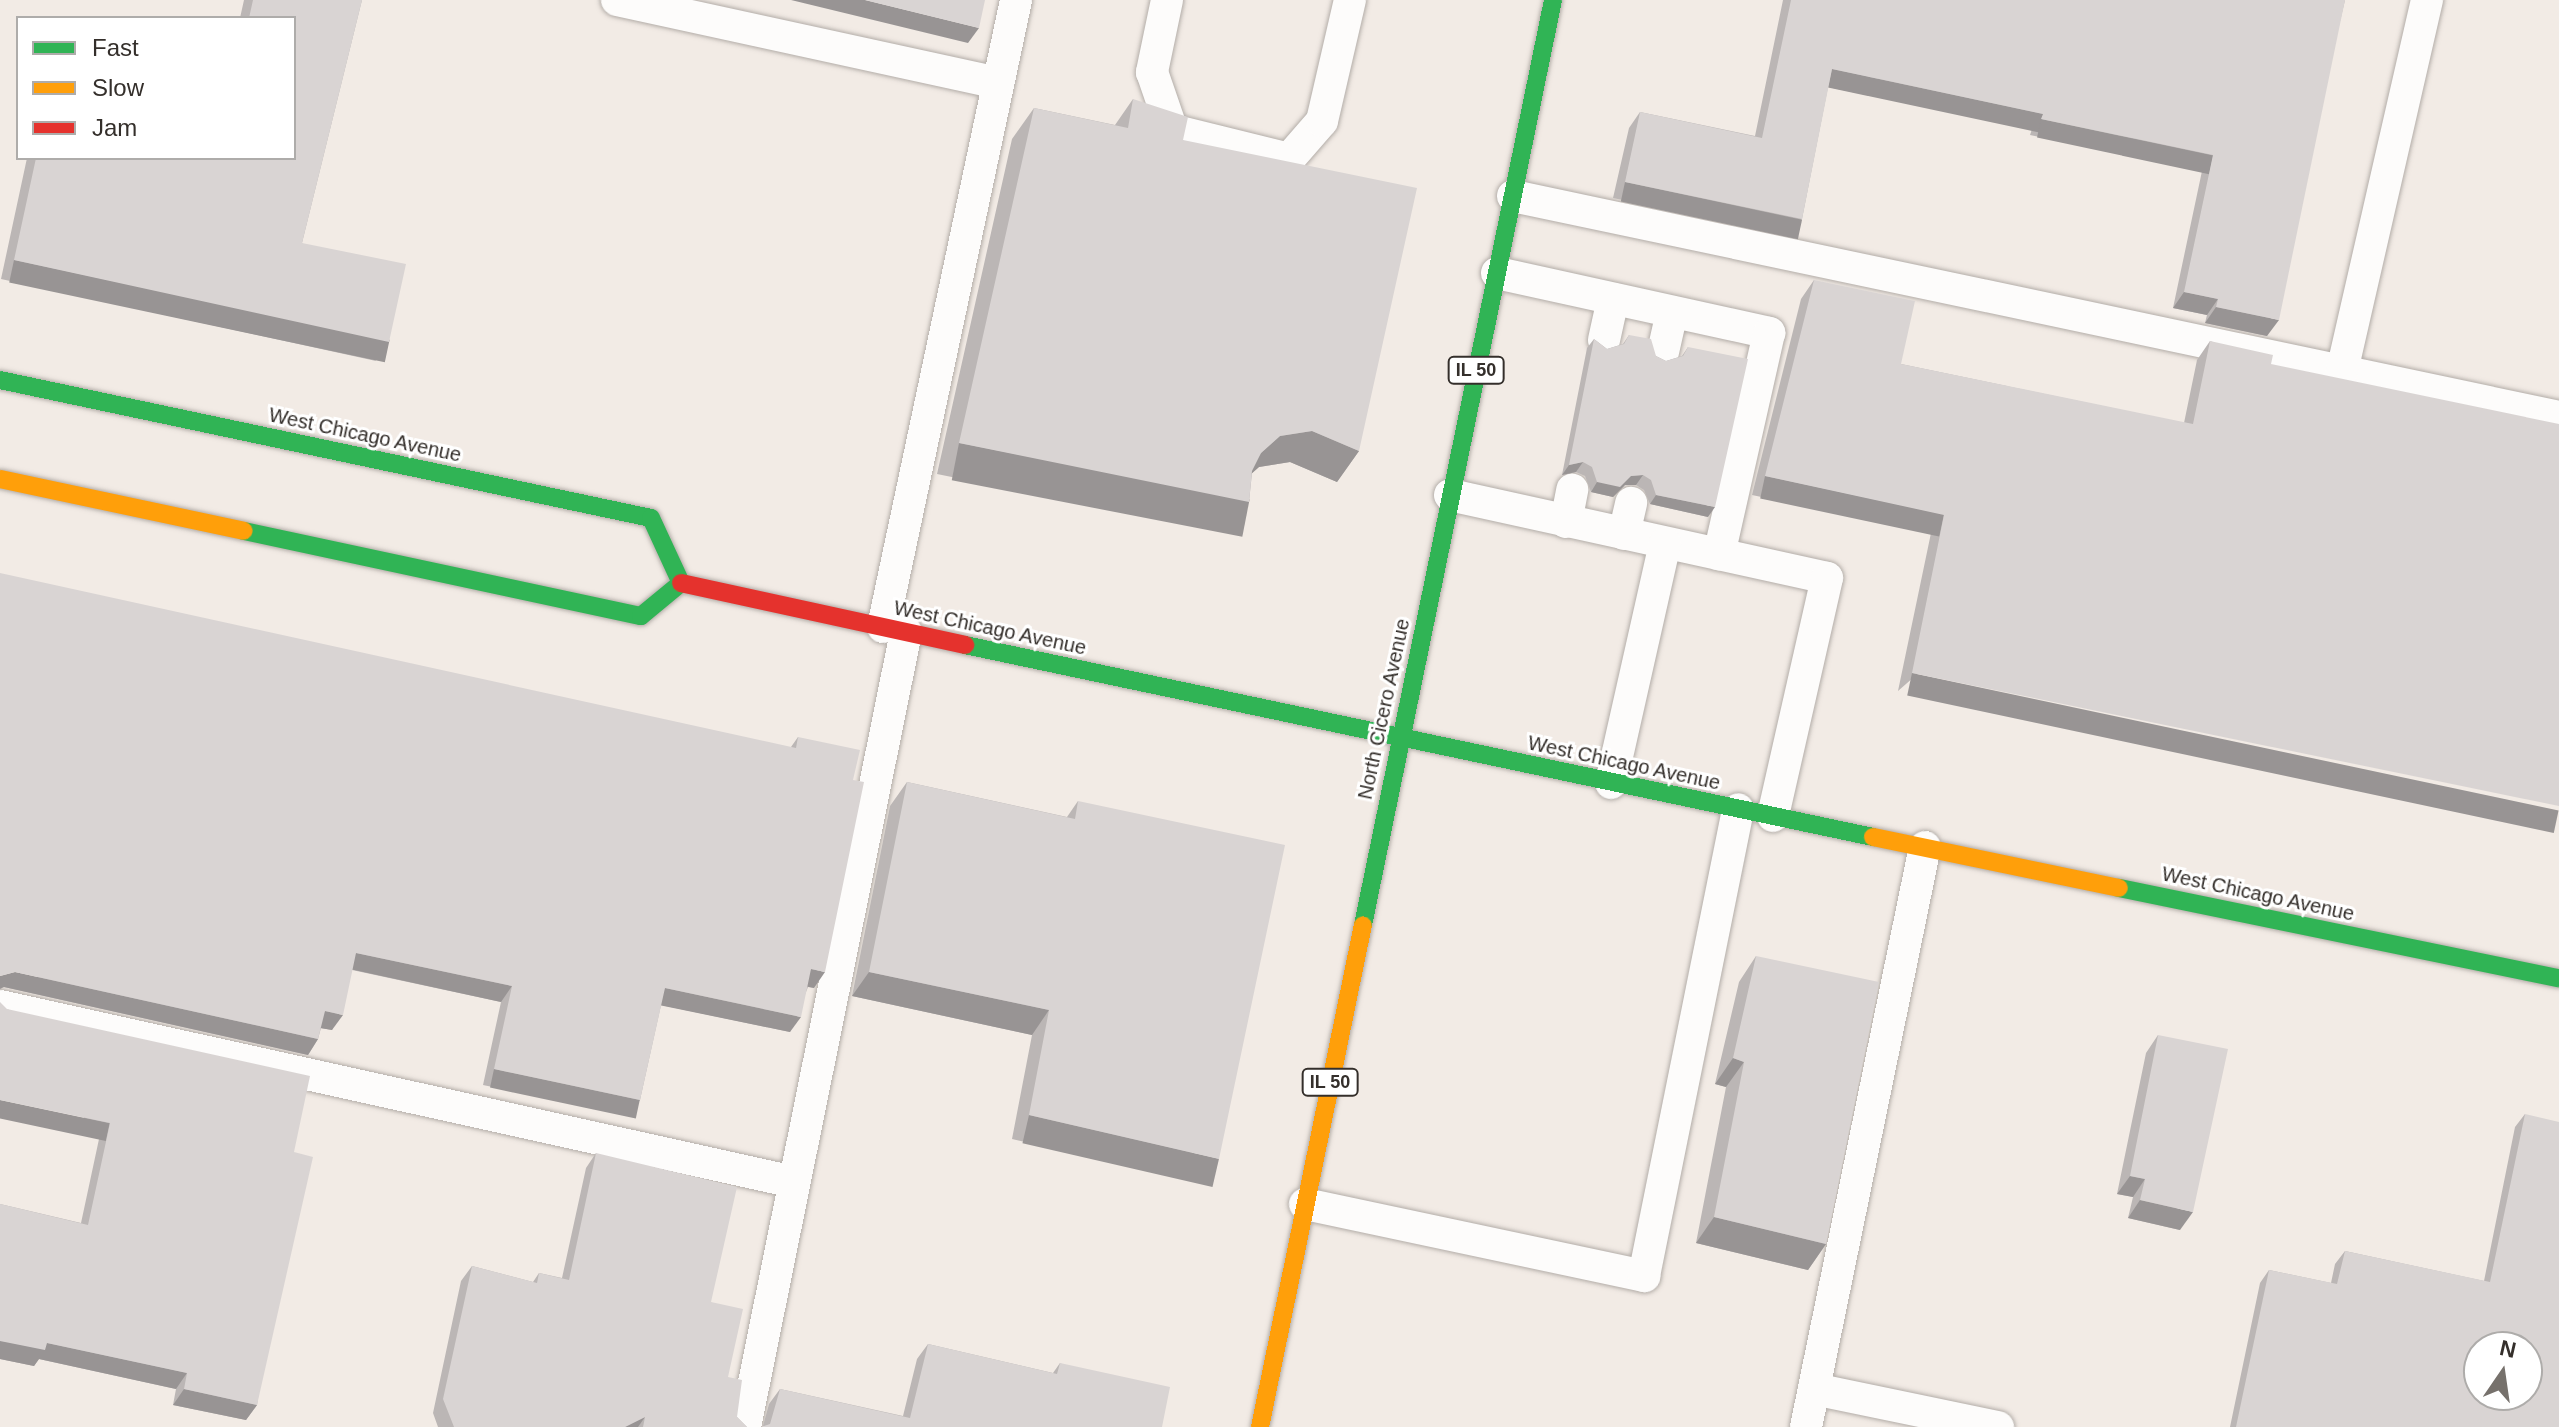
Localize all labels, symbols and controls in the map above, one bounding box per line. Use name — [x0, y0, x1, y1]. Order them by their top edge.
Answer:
legend — [16, 16, 296, 160]
text: Fast — [92, 34, 139, 61]
text: Slow — [92, 74, 144, 101]
text: Jam — [92, 114, 137, 141]
road number: IL 50 — [1446, 356, 1506, 384]
street label: West Chicago Avenue — [266, 403, 464, 467]
street label: West Chicago Avenue — [891, 596, 1089, 660]
street label: North Cicero Avenue — [1353, 616, 1415, 802]
street label: West Chicago Avenue — [1525, 731, 1723, 795]
street label: West Chicago Avenue — [2159, 862, 2357, 926]
road number: IL 50 — [1300, 1068, 1360, 1096]
north arrow — [2463, 1331, 2543, 1411]
text: N — [2498, 1335, 2519, 1363]

